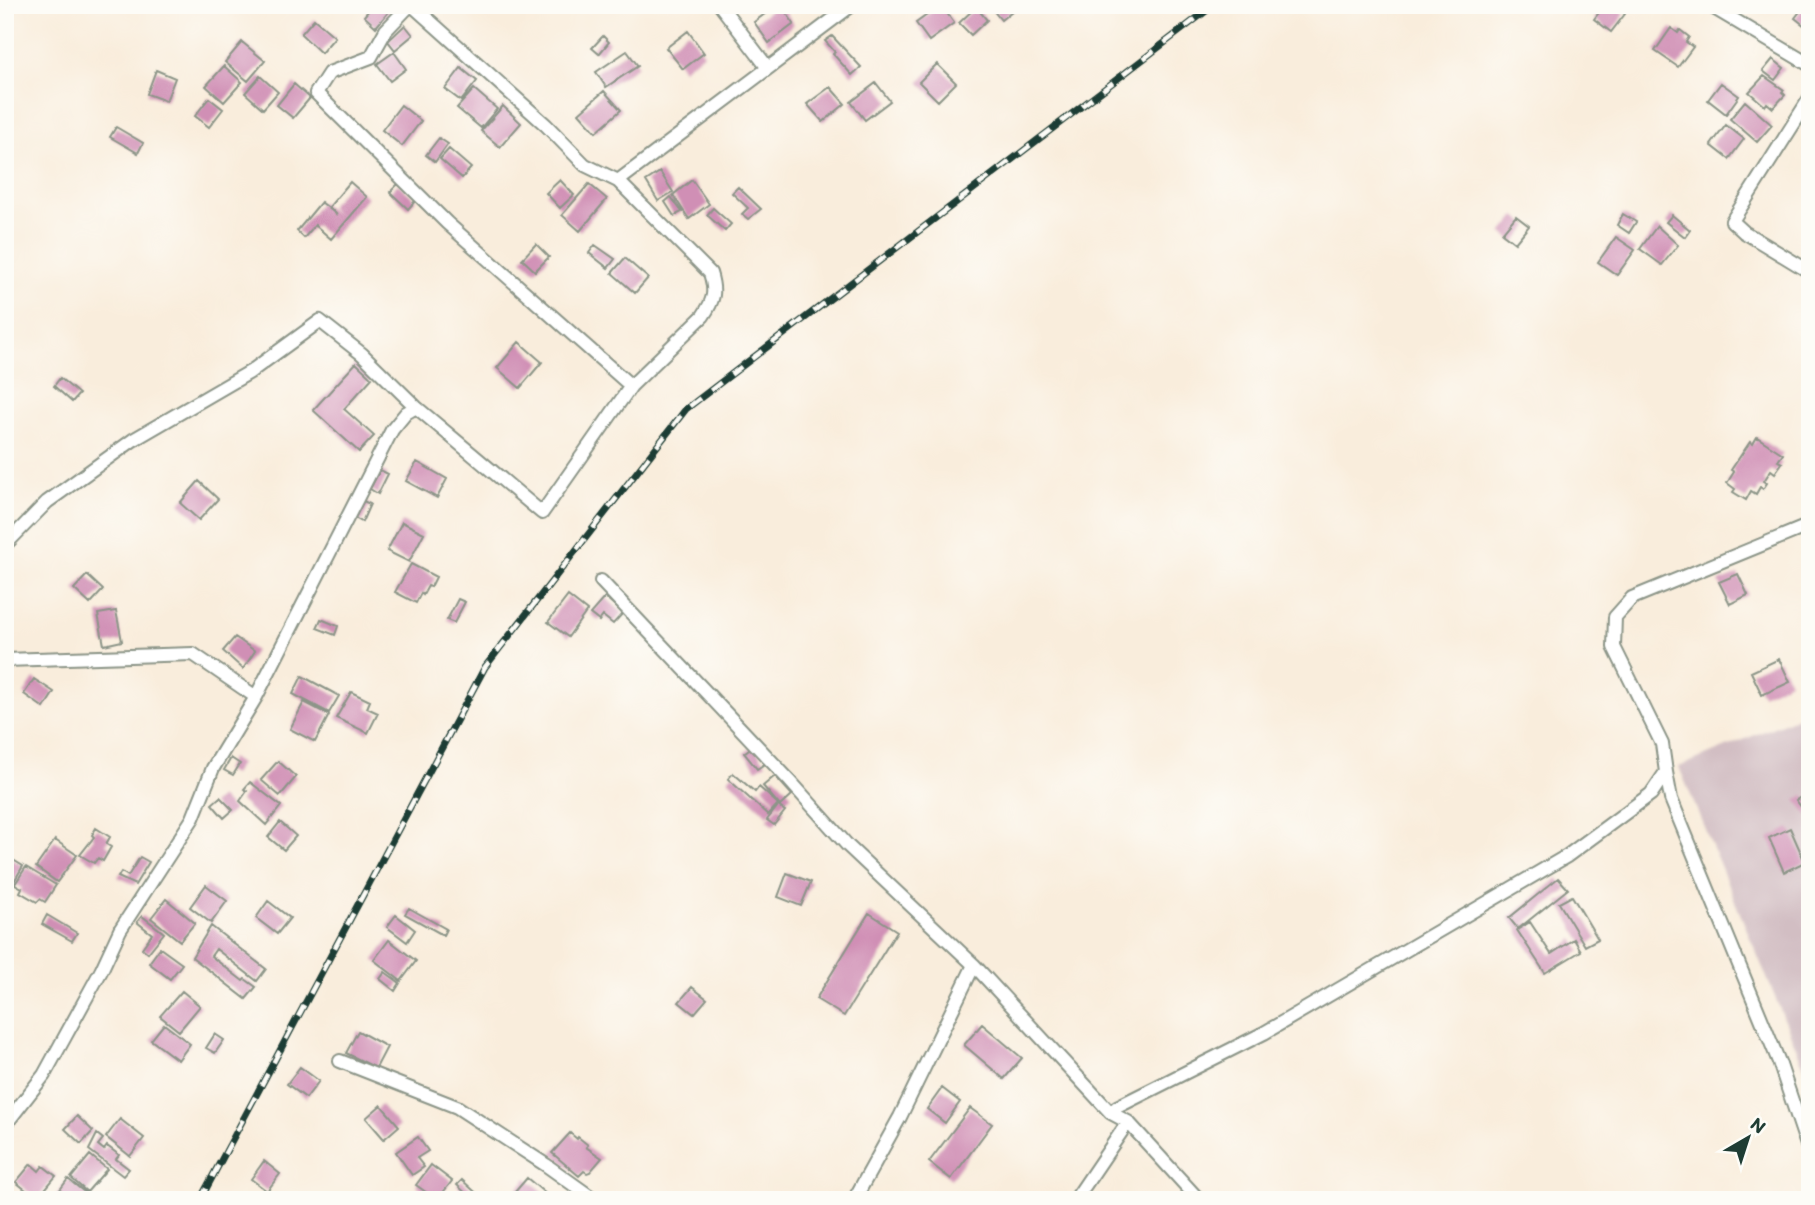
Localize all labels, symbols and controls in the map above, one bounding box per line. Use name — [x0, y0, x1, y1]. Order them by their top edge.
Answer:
north arrow — [1714, 1104, 1784, 1174]
text: N — [1746, 1112, 1771, 1138]

